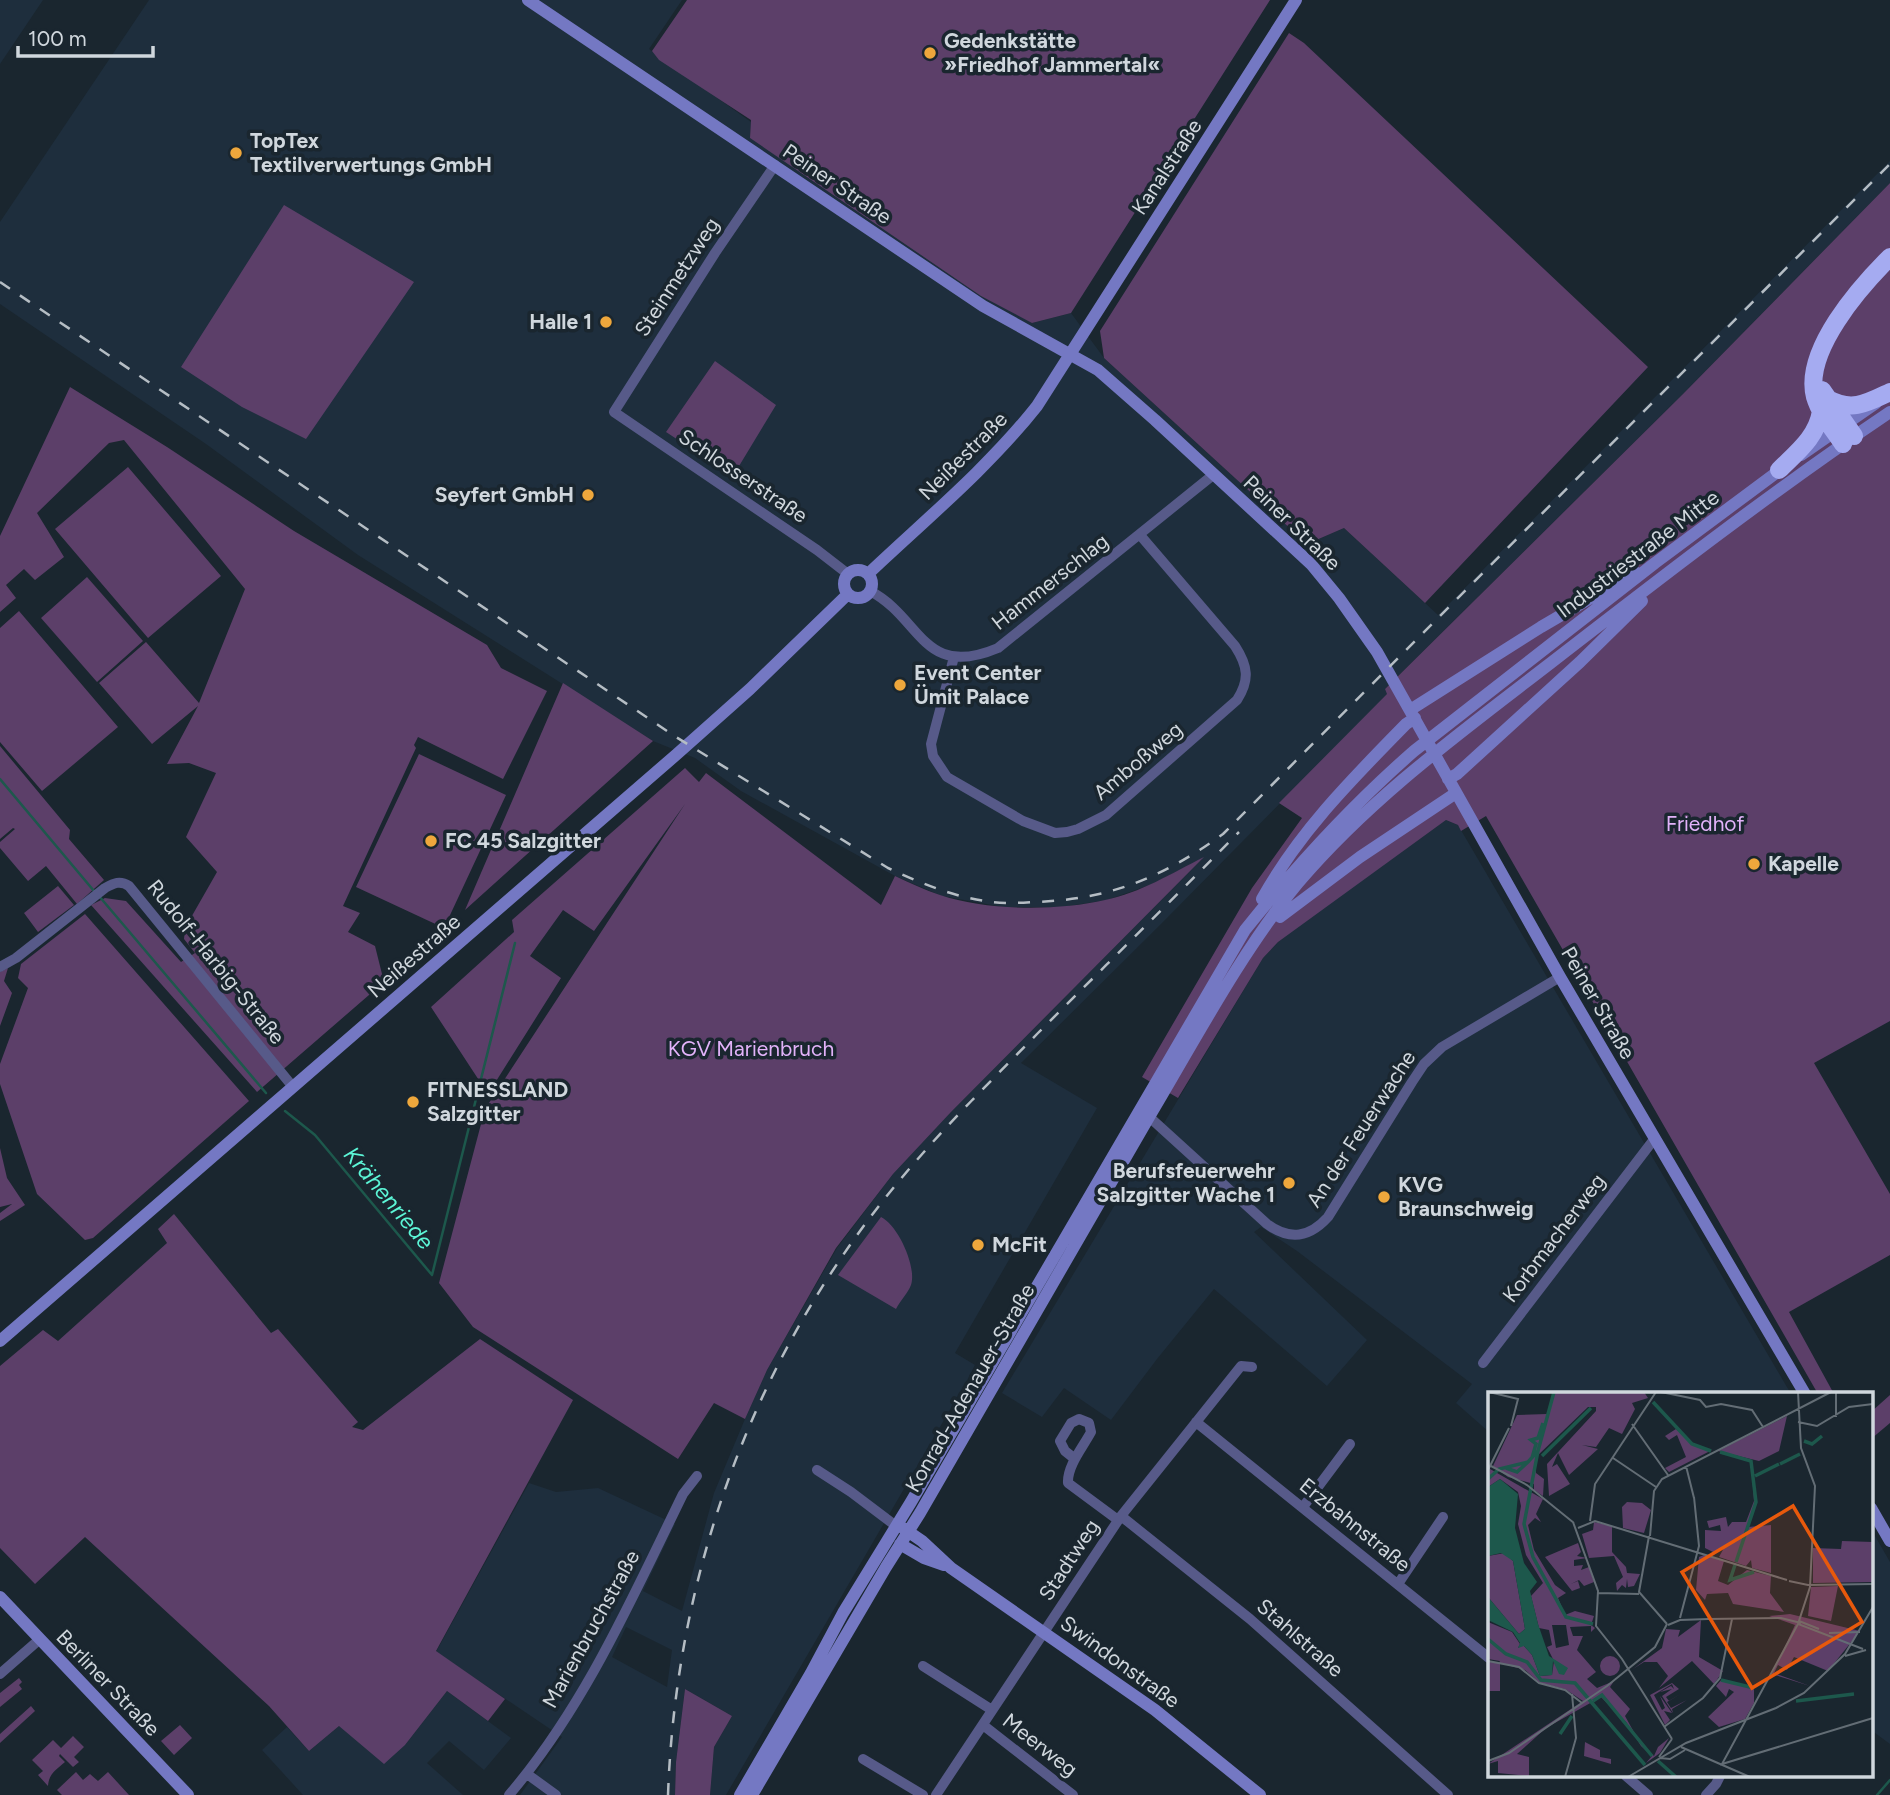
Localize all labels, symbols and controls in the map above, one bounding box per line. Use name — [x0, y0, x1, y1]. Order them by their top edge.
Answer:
scale bar — [18, 14, 152, 58]
text: 100 m — [28, 26, 87, 51]
place label: Gedenkstätte »Friedhof Jammertal« — [944, 28, 1161, 77]
marker: Gedenkstätte »Friedhof Jammertal« — [922, 45, 938, 61]
street label: Kanalstraße — [1126, 114, 1207, 219]
place label: TopTex Textilverwertungs GmbH — [250, 128, 492, 177]
street label: Peiner Straße — [778, 138, 896, 229]
marker: TopTex Textilverwertungs GmbH — [228, 145, 244, 161]
street label: Steinmetzweg — [629, 213, 724, 341]
place label: Halle 1 — [529, 309, 592, 334]
marker: Halle 1 — [598, 314, 614, 330]
street label: Neißestraße — [913, 406, 1012, 505]
street label: Schlosserstraße — [674, 423, 812, 528]
street label: Peiner Straße — [1238, 470, 1346, 575]
place label: Seyfert GmbH — [435, 482, 574, 507]
street label: Industriestraße Mitte — [1552, 484, 1724, 623]
marker: Seyfert GmbH — [580, 487, 596, 503]
street label: Hammerschlag — [986, 528, 1113, 635]
place label: Event Center Ümit Palace — [914, 660, 1041, 709]
marker: Event Center Ümit Palace — [892, 677, 908, 693]
street label: Amboßweg — [1088, 716, 1187, 805]
park label: Friedhof — [1666, 811, 1745, 836]
place label: FC 45 Salzgitter — [445, 828, 601, 853]
marker: FC 45 Salzgitter — [423, 833, 439, 849]
place label: Kapelle — [1768, 851, 1839, 876]
marker: Kapelle — [1746, 856, 1762, 872]
street label: Rudolf-Harbig-Straße — [142, 874, 290, 1049]
street label: Neißestraße — [362, 909, 465, 1003]
street label: Peiner Straße — [1556, 942, 1641, 1063]
park label: KGV Marienbruch — [668, 1036, 834, 1061]
street label: An der Feuerwache — [1301, 1046, 1421, 1212]
place label: FITNESSLAND Salzgitter — [427, 1077, 568, 1126]
marker: FITNESSLAND Salzgitter — [405, 1094, 421, 1110]
water label: Krähenriede — [338, 1141, 440, 1255]
place label: Berufsfeuerwehr Salzgitter Wache 1 — [1097, 1158, 1275, 1207]
street label: Korbmacherweg — [1497, 1168, 1610, 1307]
place label: KVG Braunschweig — [1398, 1172, 1534, 1221]
marker: Berufsfeuerwehr Salzgitter Wache 1 — [1281, 1175, 1297, 1191]
marker: KVG Braunschweig — [1376, 1189, 1392, 1205]
place label: McFit — [992, 1232, 1047, 1257]
marker: McFit — [970, 1237, 986, 1253]
street label: Konrad-Adenauer-Straße — [900, 1279, 1040, 1496]
inset map — [1488, 1392, 1872, 1778]
street label: Erzbahnstraße — [1295, 1472, 1416, 1577]
street label: Stadtweg — [1033, 1514, 1104, 1605]
street label: Marienbruchstraße — [537, 1545, 644, 1712]
street label: Stahlstraße — [1252, 1593, 1349, 1682]
street label: Swindonstraße — [1056, 1610, 1185, 1713]
street label: Berliner Straße — [51, 1624, 165, 1741]
street label: Meerweg — [998, 1708, 1083, 1781]

